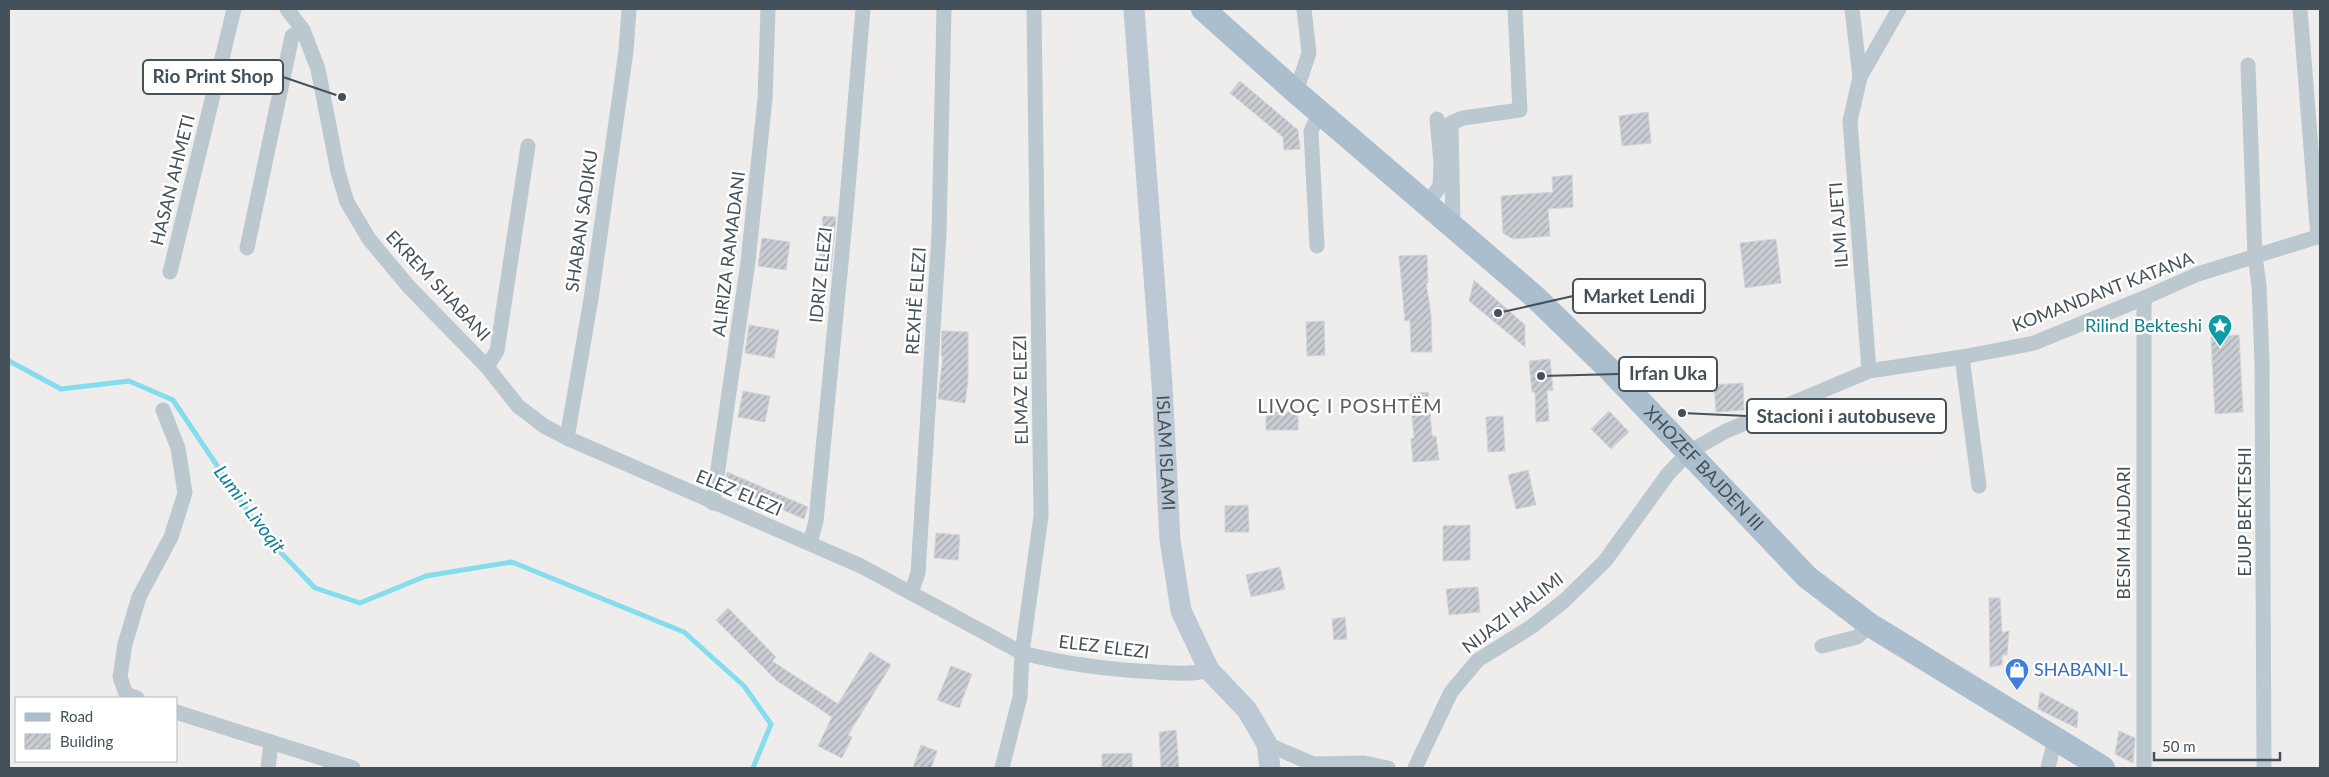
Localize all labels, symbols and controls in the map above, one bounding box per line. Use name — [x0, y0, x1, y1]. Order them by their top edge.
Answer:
callout: Rio Print Shop — [143, 60, 283, 94]
text: Rio Print Shop — [153, 64, 274, 87]
street label: HASAN AHMETI — [145, 112, 199, 247]
street label: SHABAN SADIKU — [560, 148, 602, 293]
street label: ALIRIZA RAMADANI — [707, 170, 749, 338]
street label: ILMI AJETI — [1824, 181, 1852, 269]
street label: EKREM SHABANI — [382, 225, 496, 345]
street label: IDRIZ ELEZI — [804, 226, 836, 324]
street label: REXHË ELEZI — [900, 246, 930, 356]
street label: KOMANDANT KATANA — [2009, 246, 2197, 336]
callout: Market Lendi — [1573, 279, 1705, 313]
text: Market Lendi — [1583, 284, 1695, 307]
place icon: Rilind Bekteshi — [2207, 313, 2233, 347]
place label: Rilind Bekteshi — [2085, 314, 2202, 336]
street label: ELMAZ ELEZI — [1008, 335, 1032, 445]
callout: Irfan Uka — [1619, 357, 1717, 391]
text: Irfan Uka — [1629, 361, 1707, 384]
district label: LIVOÇ I POSHTËM — [1257, 393, 1443, 417]
street label: ISLAM ISLAMI — [1153, 395, 1180, 511]
callout: Stacioni i autobuseve — [1747, 399, 1946, 433]
street label: XHOZEF BAJDEN III — [1640, 401, 1769, 535]
text: Stacioni i autobuseve — [1756, 404, 1936, 427]
street label: EJUP BEKTESHI — [2233, 447, 2255, 577]
water label: Lumi i Livoqit — [210, 460, 291, 557]
street label: ELEZ ELEZI — [693, 464, 786, 520]
street label: BESIM HAJDARI — [2112, 466, 2134, 600]
street label: NIJAZI HALIMI — [1458, 567, 1567, 657]
street label: ELEZ ELEZI — [1057, 630, 1151, 662]
shop icon: SHABANI-L — [2004, 657, 2030, 691]
place label: SHABANI-L — [2034, 658, 2128, 680]
legend — [15, 697, 178, 762]
text: Road — [60, 707, 93, 725]
scale bar — [2154, 730, 2280, 762]
text: Building — [60, 732, 113, 750]
text: 50 m — [2162, 737, 2196, 755]

